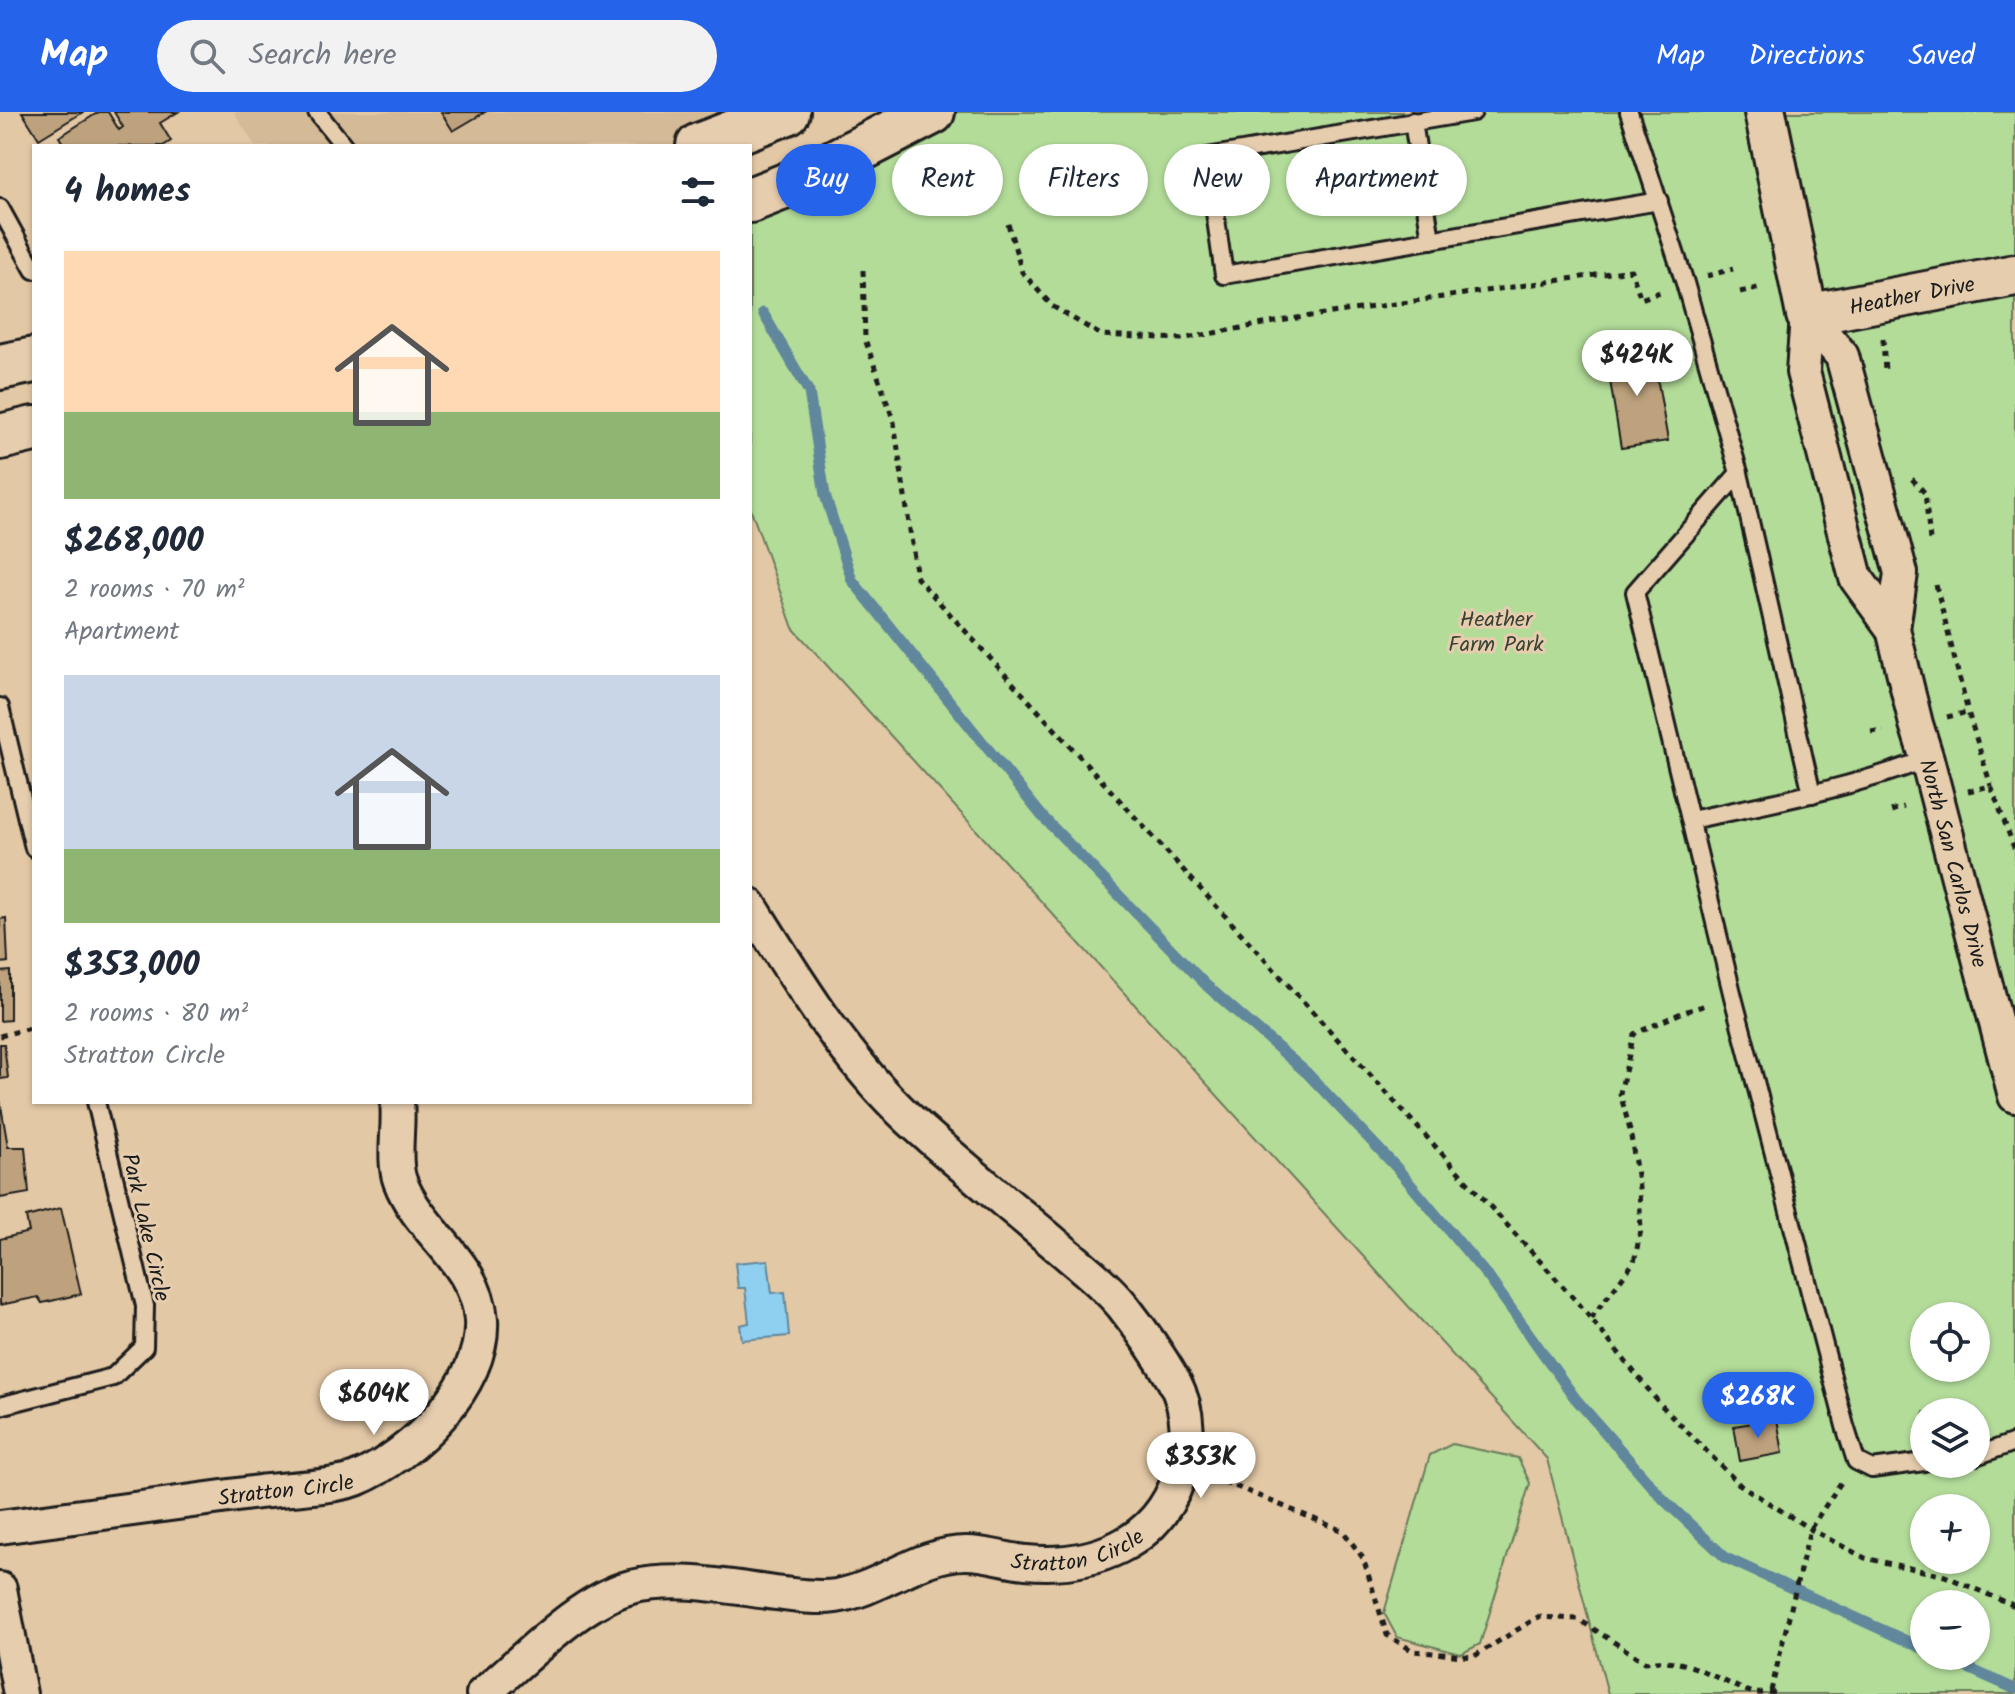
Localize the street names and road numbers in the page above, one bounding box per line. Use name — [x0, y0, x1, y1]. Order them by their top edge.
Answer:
street label: Heather Drive — [1846, 268, 1978, 327]
street label: North San Carlos Drive — [1908, 756, 1996, 972]
street label: Park Lake Circle — [111, 1150, 179, 1305]
street label: Stratton Circle — [216, 1466, 358, 1517]
street label: Stratton Circle — [1008, 1521, 1153, 1583]

